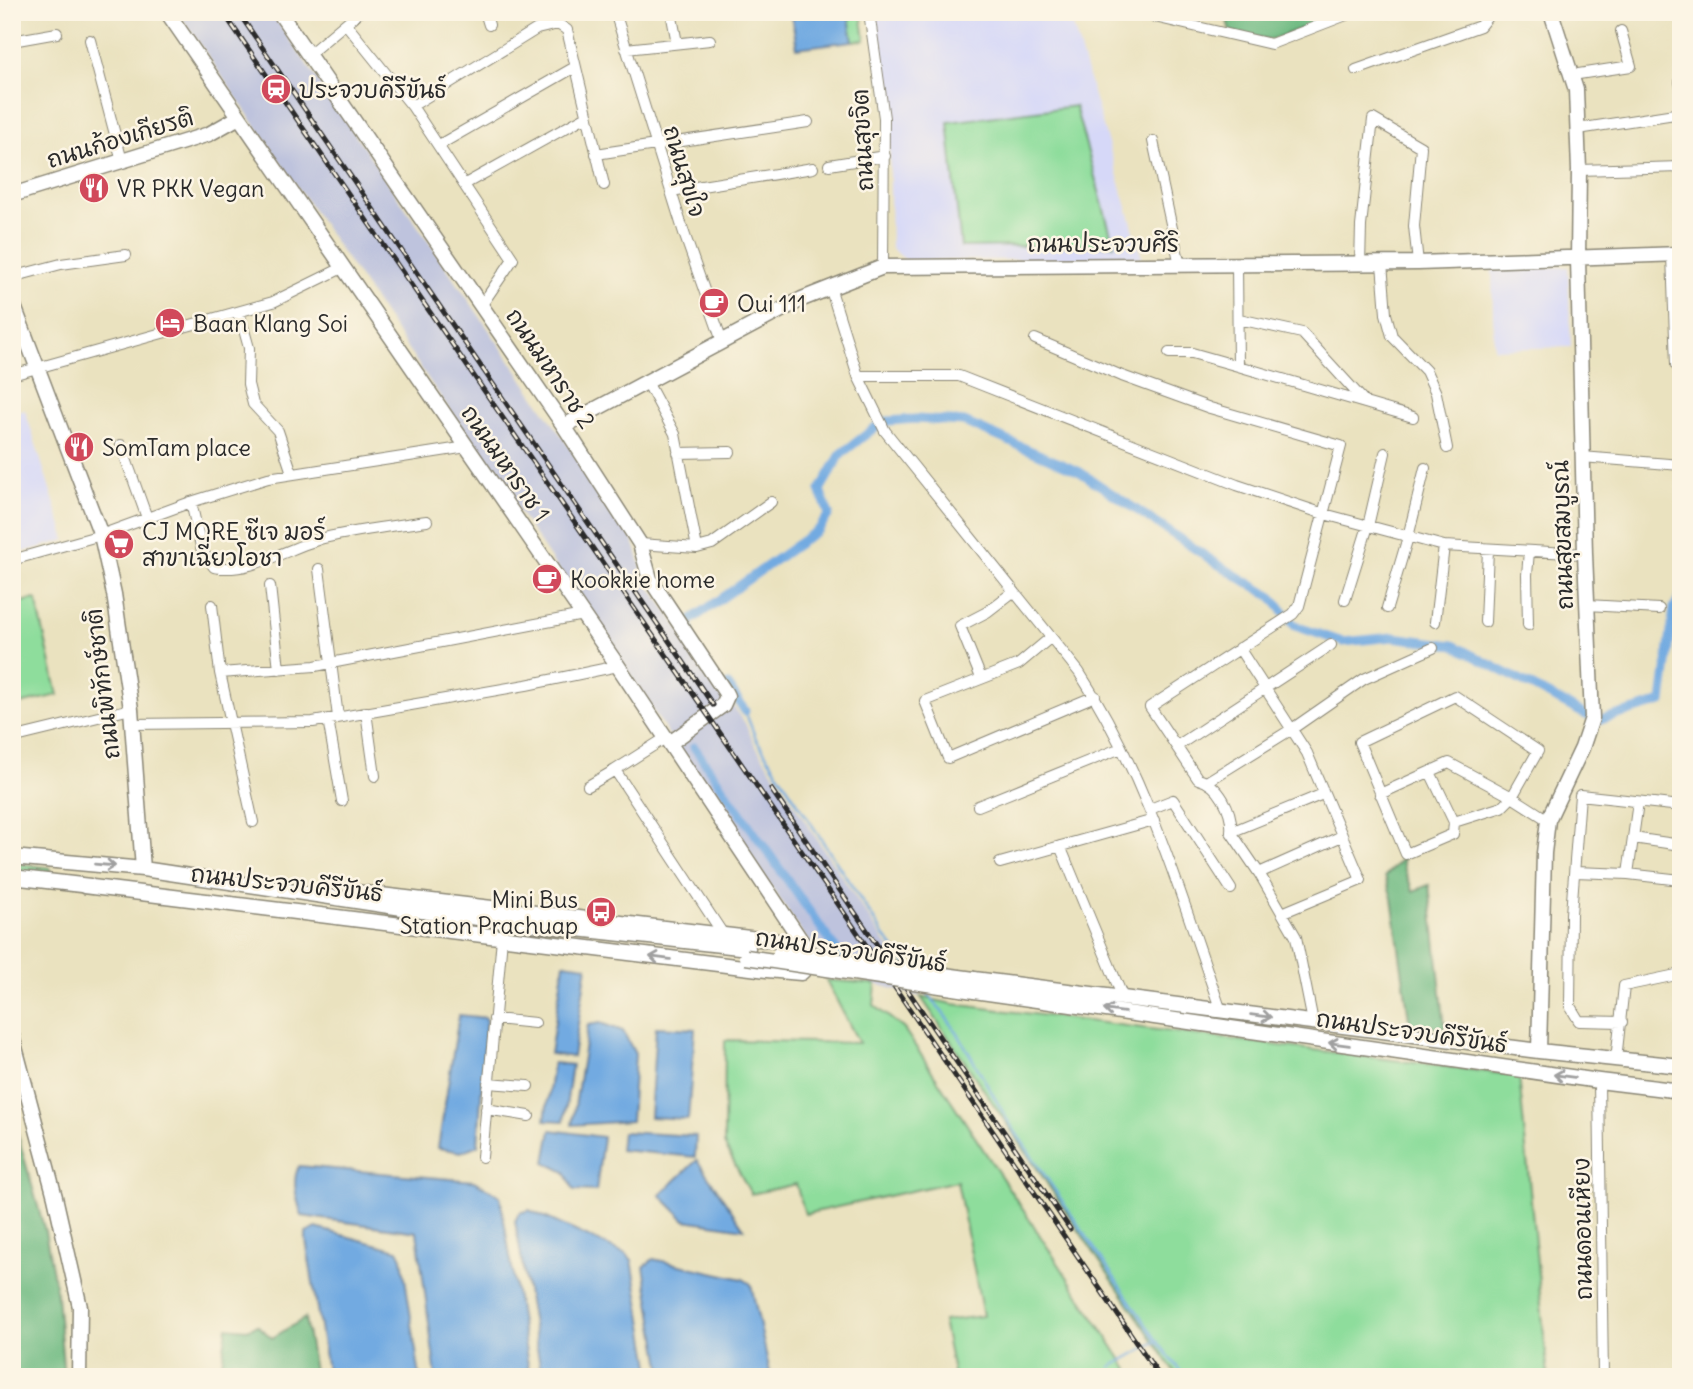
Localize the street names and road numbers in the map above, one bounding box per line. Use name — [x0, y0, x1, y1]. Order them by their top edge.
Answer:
street label: ถนนสุขจิต — [845, 88, 883, 192]
street label: ถนนก้องเกียรติ — [43, 102, 197, 174]
street label: ถนนสุขใจ — [654, 122, 714, 221]
street label: ถนนประจวบศิริ — [1027, 229, 1179, 258]
street label: ถนนมหาราช 2 — [500, 302, 602, 434]
street label: ถนนมหาราช 1 — [455, 399, 557, 527]
street label: ถนนสุขสมบูรณ์ — [1544, 459, 1583, 610]
street label: ถนนพิทักษ์ชาติ — [77, 607, 126, 761]
street label: ถนนประจวบคีรีขันธ์ — [189, 857, 385, 908]
street label: ถนนประจวบคีรีขันธ์ — [753, 921, 949, 978]
street label: ถนนประจวบคีรีขันธ์ — [1314, 1002, 1510, 1059]
street label: ถนนดอนเหียง — [1566, 1158, 1598, 1300]

